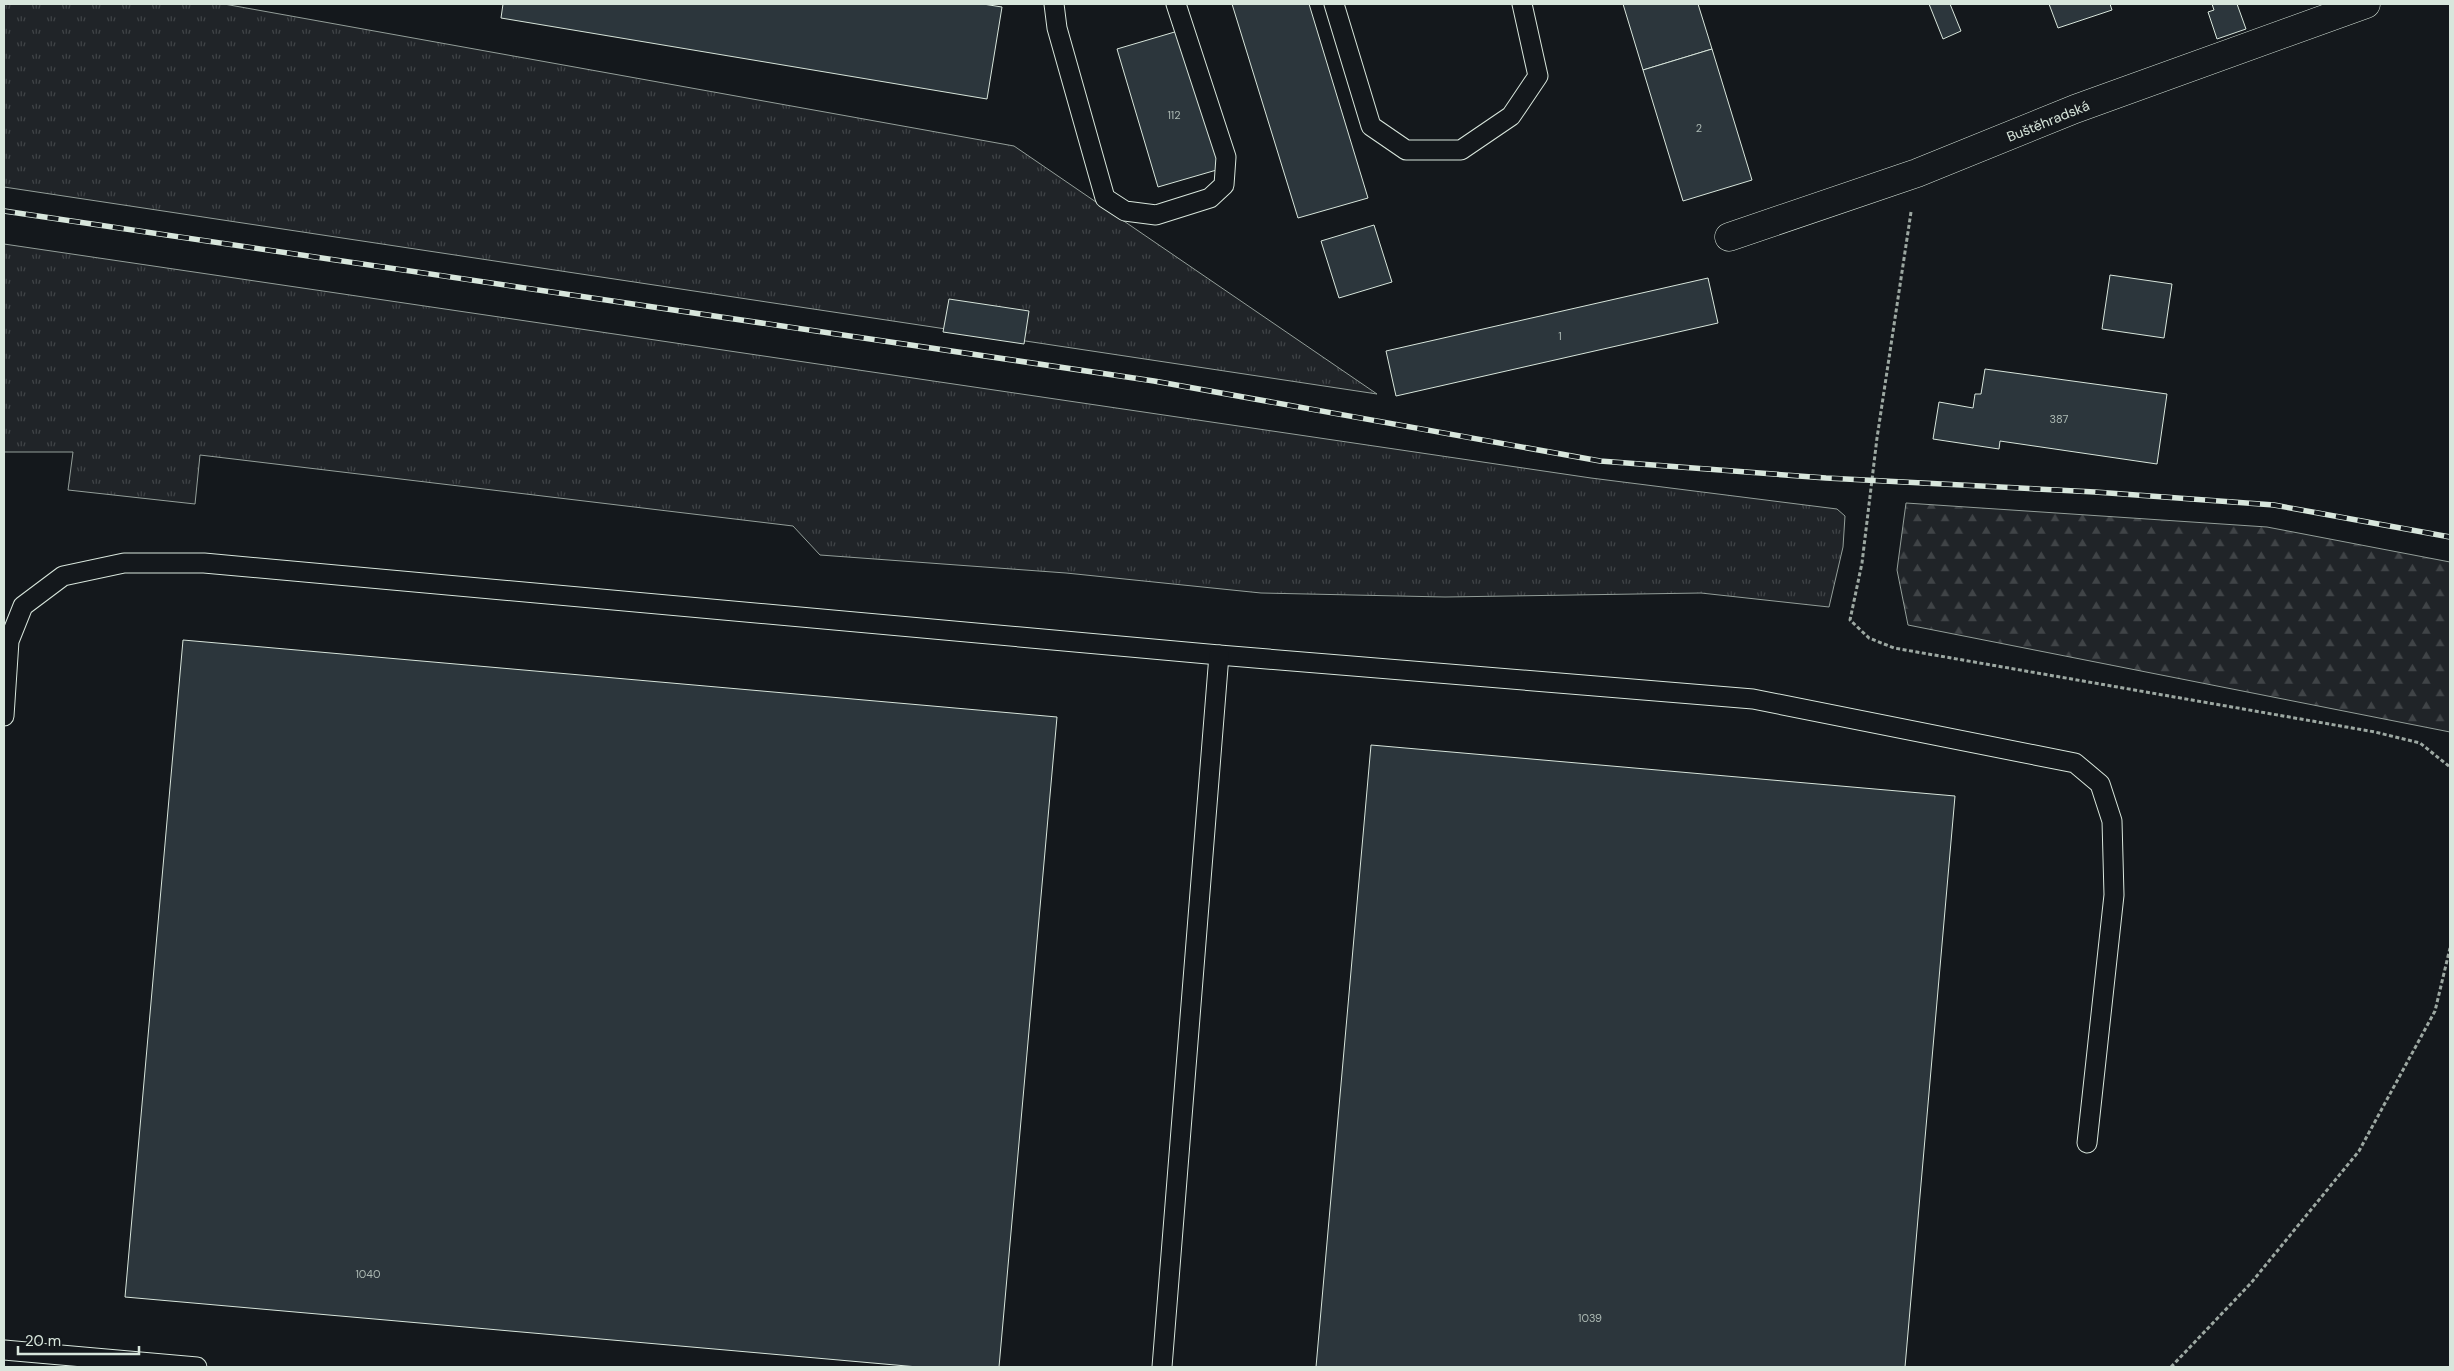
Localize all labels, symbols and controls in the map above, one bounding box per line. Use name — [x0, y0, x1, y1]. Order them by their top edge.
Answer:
street label: Buštěhradská — [2004, 96, 2092, 146]
house number: 112 — [1167, 108, 1181, 122]
house number: 2 — [1696, 121, 1702, 135]
house number: 1 — [1558, 329, 1562, 343]
house number: 387 — [2050, 412, 2069, 426]
house number: 1040 — [355, 1267, 381, 1281]
house number: 1039 — [1578, 1311, 1602, 1325]
scale bar — [18, 1324, 139, 1356]
text: 20 m — [25, 1331, 61, 1351]

